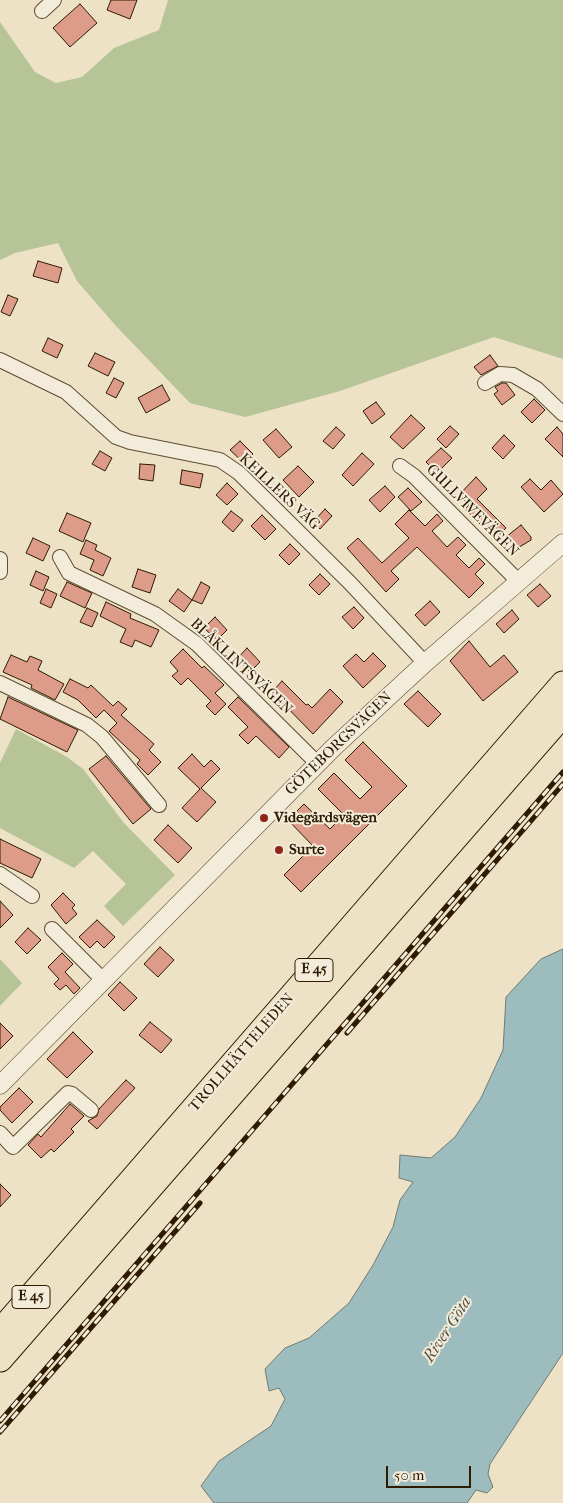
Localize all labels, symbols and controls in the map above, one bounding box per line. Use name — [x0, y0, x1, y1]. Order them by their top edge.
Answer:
street label: KEILLERS VÄG — [235, 450, 323, 534]
street label: GULLVIVEVÄGEN — [422, 461, 522, 561]
street label: BLÅKLINTSVÄGEN — [186, 615, 296, 719]
street label: GÖTEBORGSVÄGEN — [282, 688, 396, 800]
place label: Videgårdsvägen — [274, 809, 377, 827]
marker: Videgårdsvägen — [258, 812, 270, 824]
place label: Surte — [289, 841, 324, 859]
marker: Surte — [273, 844, 285, 856]
road number: E 45 — [295, 958, 333, 982]
street label: TROLLHÄTTELEDEN — [186, 990, 298, 1116]
road number: E 45 — [12, 1285, 50, 1308]
water label: River Göta — [420, 1294, 476, 1366]
scale bar — [388, 1456, 473, 1488]
text: 50 m — [394, 1466, 424, 1484]

